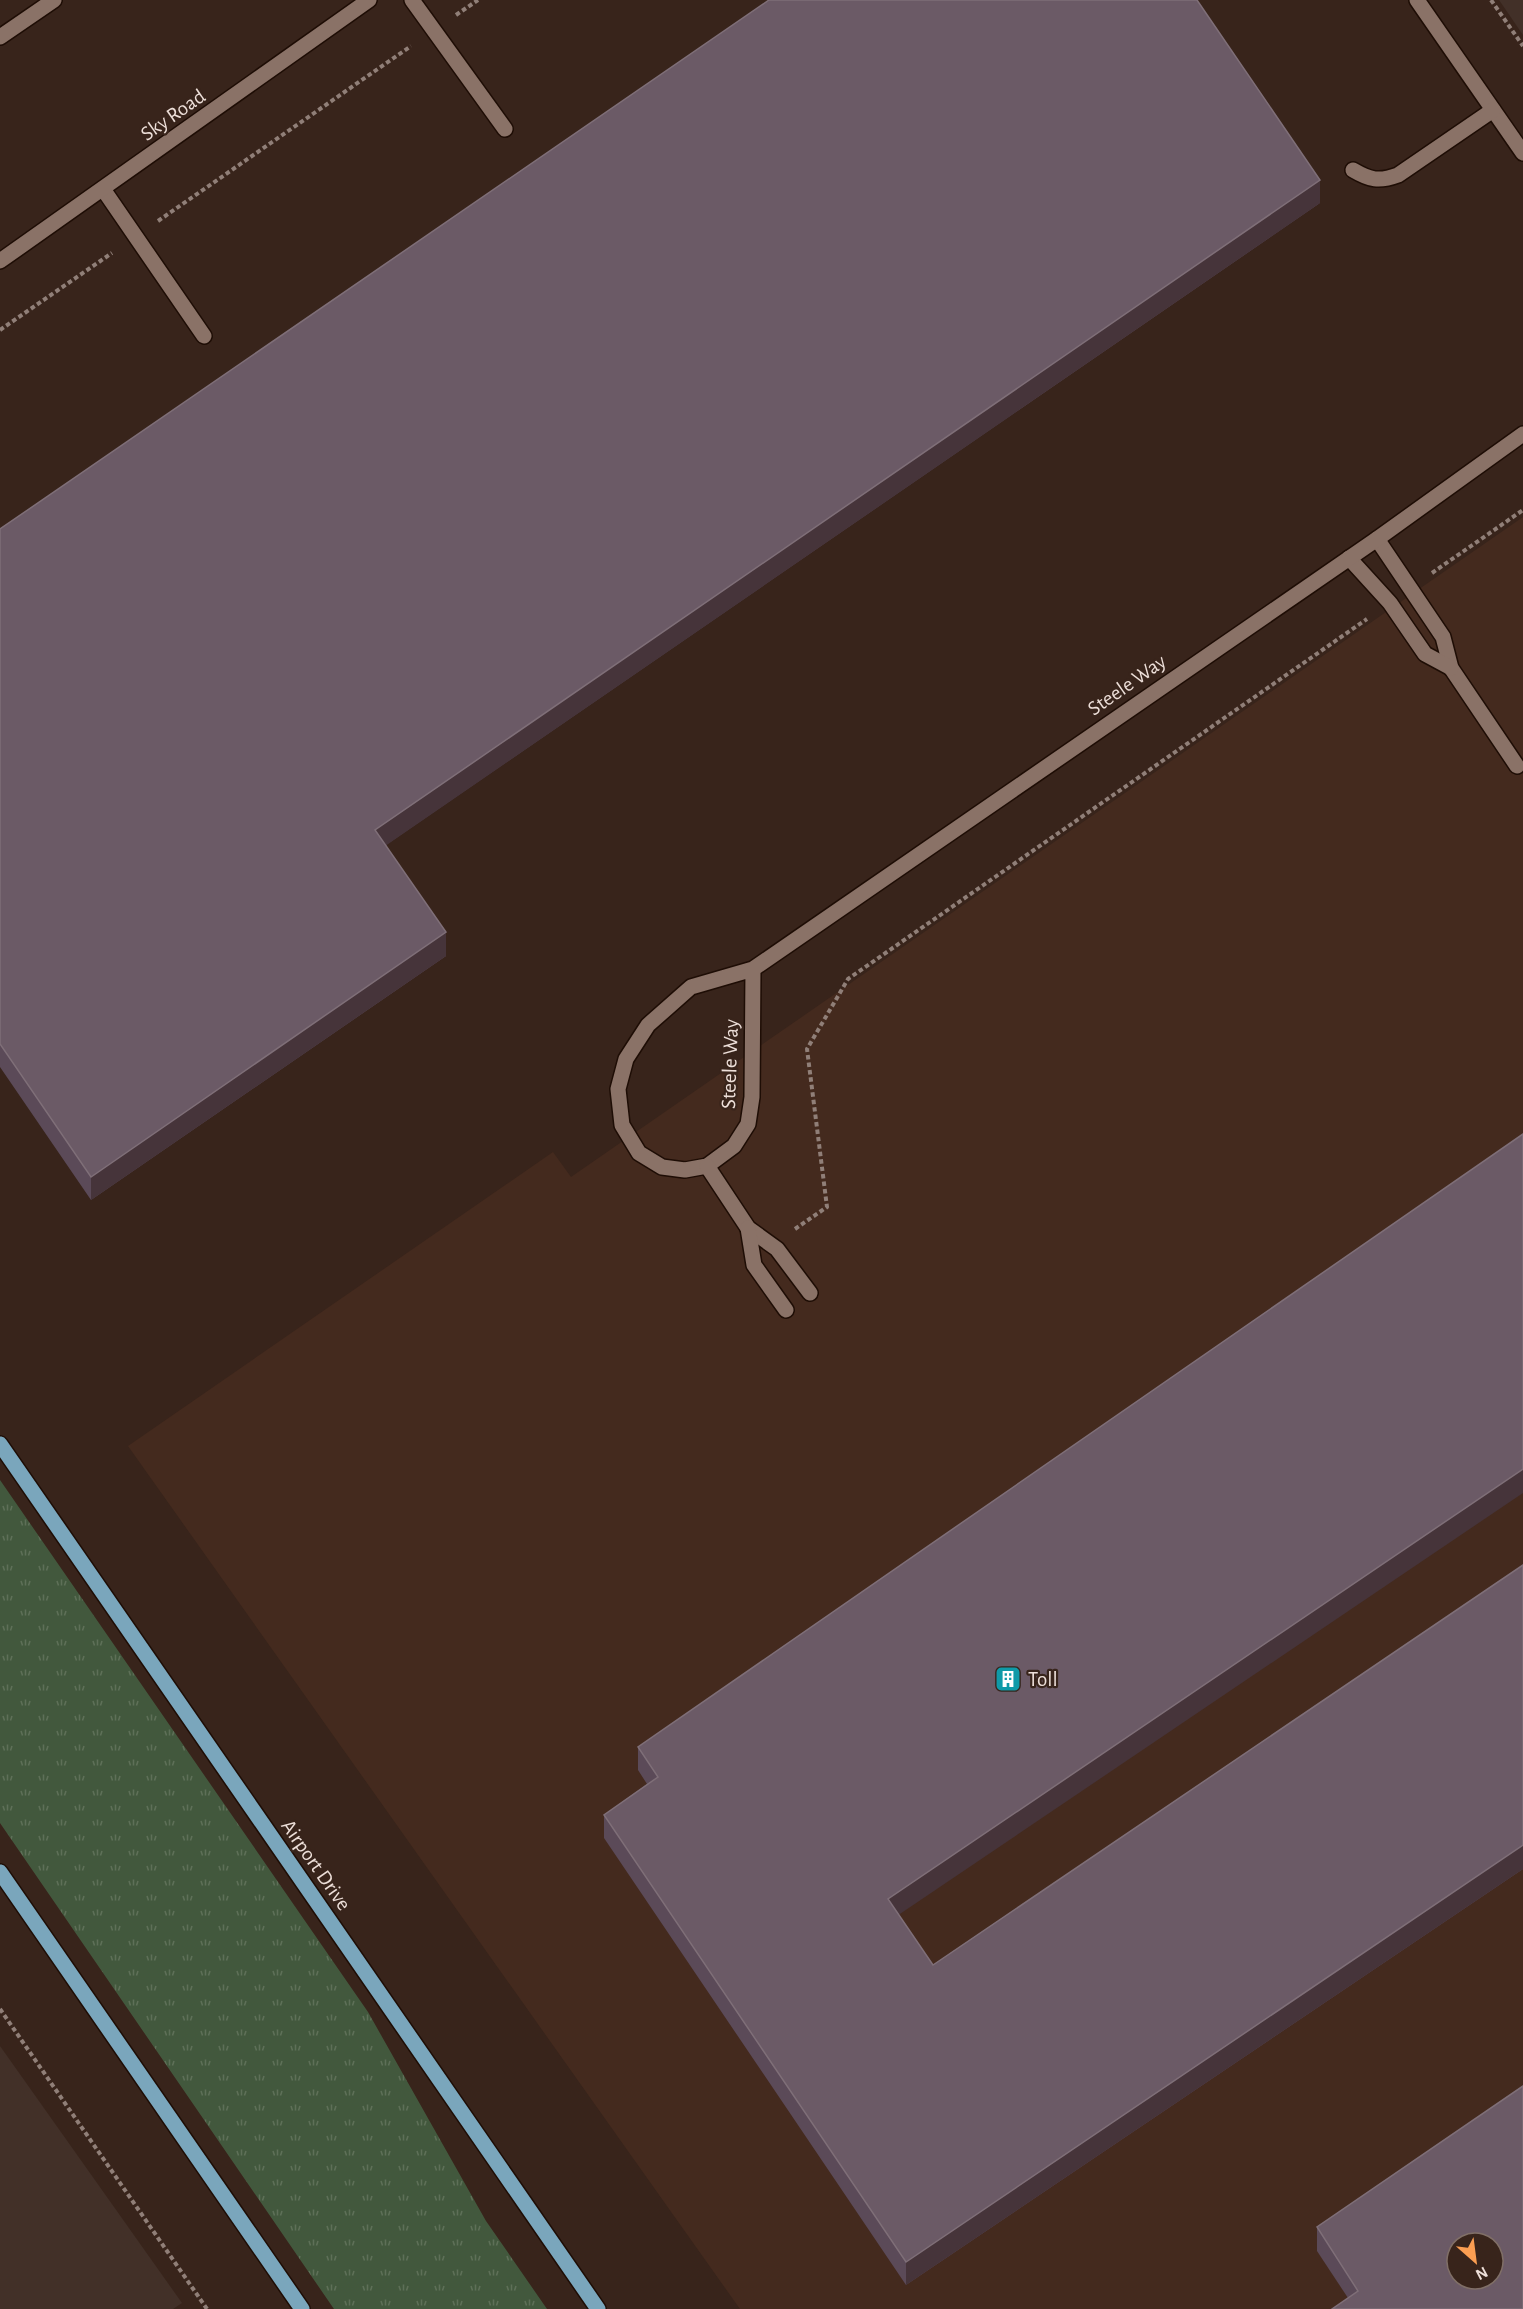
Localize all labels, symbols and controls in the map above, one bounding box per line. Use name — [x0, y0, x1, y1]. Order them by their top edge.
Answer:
street label: Sky Road — [137, 85, 209, 145]
street label: Steele Way — [1084, 651, 1170, 719]
street label: Steele Way — [718, 1019, 742, 1109]
building icon: Toll — [993, 1664, 1023, 1694]
place label: Toll — [1028, 1669, 1058, 1690]
street label: Airport Drive — [277, 1816, 355, 1914]
north arrow — [1445, 2231, 1505, 2291]
text: N — [1473, 2264, 1490, 2283]

